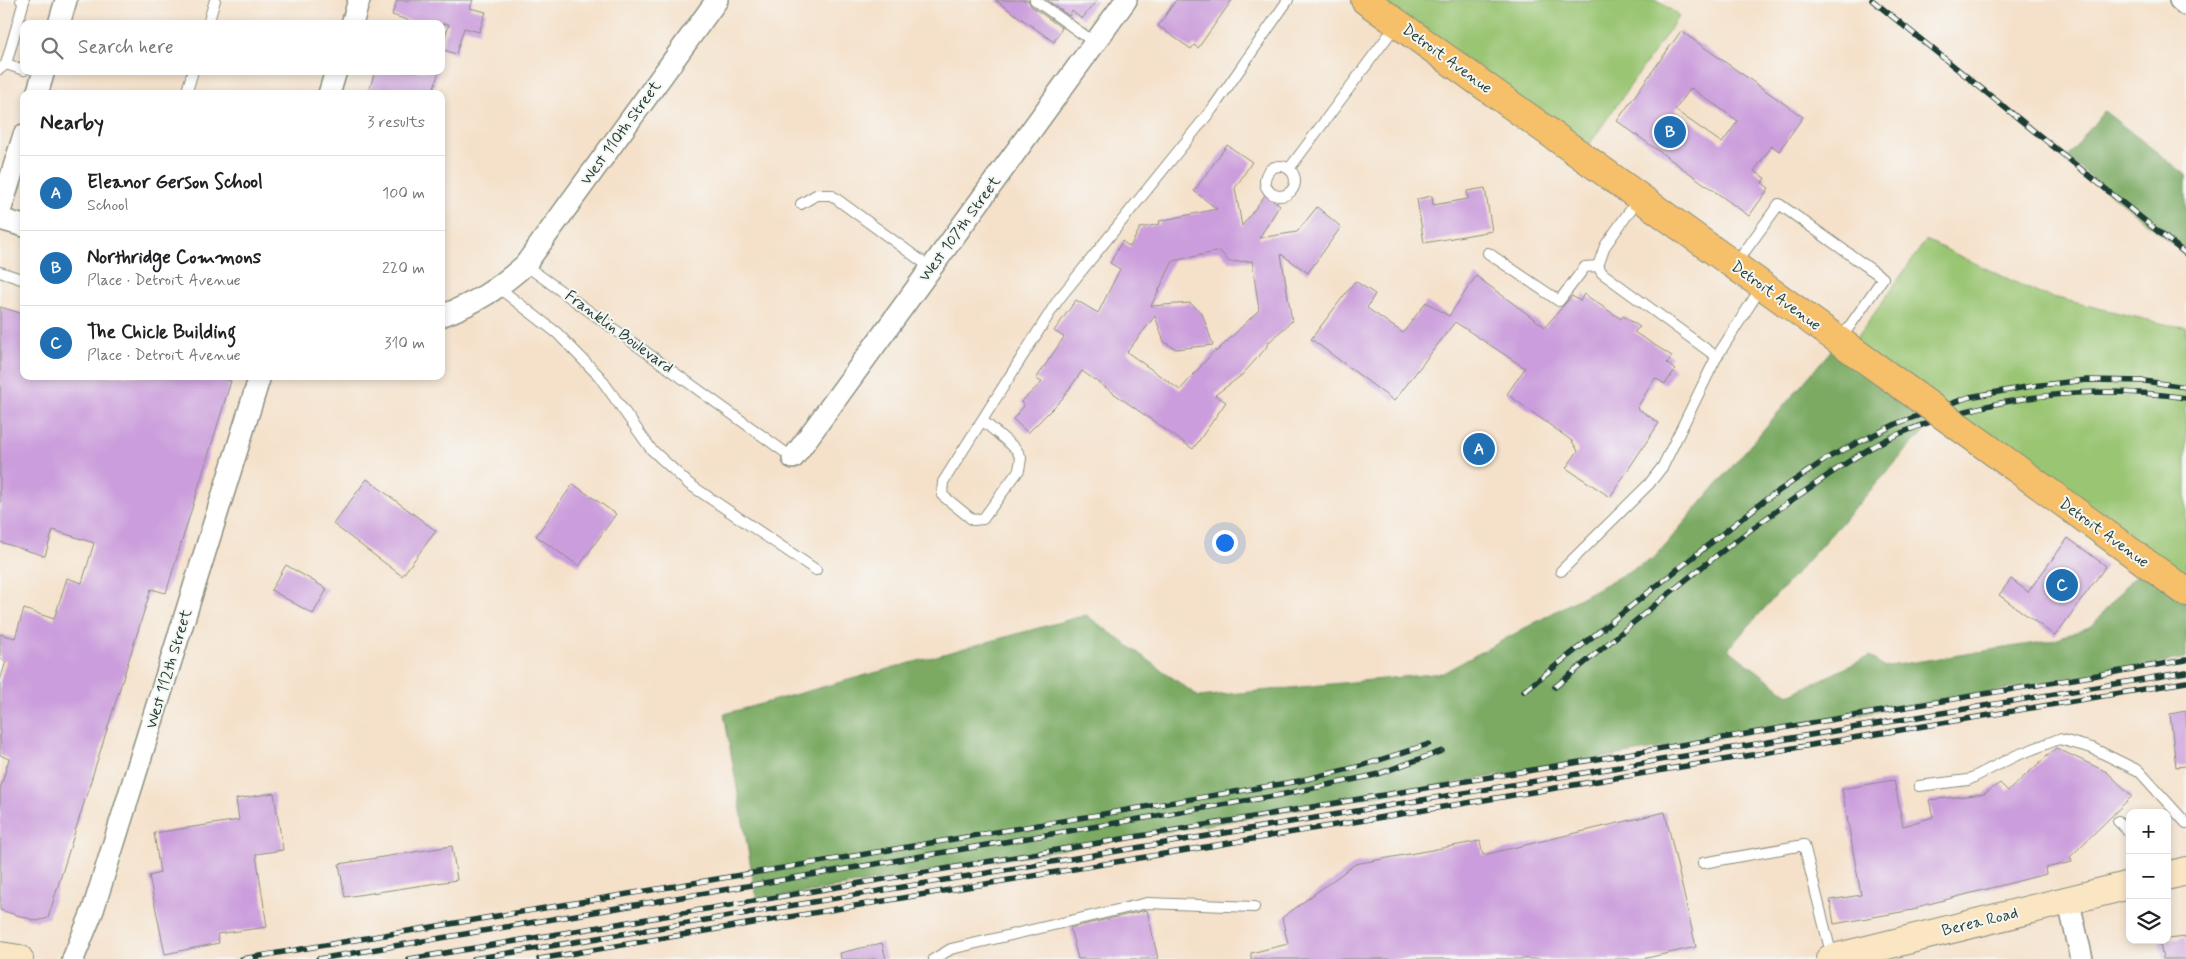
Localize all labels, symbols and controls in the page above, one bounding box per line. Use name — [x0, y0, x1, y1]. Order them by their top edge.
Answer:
street label: Detroit Avenue — [1398, 19, 1496, 99]
search box — [20, 20, 445, 75]
icon: search — [38, 34, 66, 62]
text: Search here — [78, 35, 174, 60]
street label: West 110th Street — [576, 76, 666, 189]
text: Nearby — [40, 109, 104, 137]
text: 3 results — [367, 112, 425, 133]
pin: B — [1654, 113, 1686, 151]
text: Eleanor Gerson School — [87, 170, 263, 195]
street label: West 107th Street — [914, 171, 1006, 286]
text: A — [51, 183, 61, 204]
text: 100 m — [382, 183, 425, 204]
text: School — [87, 195, 128, 216]
text: Northridge Commons — [87, 245, 261, 270]
street label: Detroit Avenue — [1727, 256, 1825, 336]
text: B — [51, 258, 61, 279]
text: 220 m — [382, 258, 425, 279]
text: Place · Detroit Avenue — [87, 270, 241, 291]
street label: Franklin Boulevard — [561, 286, 677, 378]
text: The Chicle Building — [87, 320, 236, 345]
text: C — [50, 333, 62, 354]
text: 310 m — [384, 333, 425, 354]
text: Place · Detroit Avenue — [87, 345, 241, 366]
pin: A — [1463, 430, 1495, 468]
street label: Detroit Avenue — [2055, 493, 2153, 573]
your location — [1212, 530, 1238, 556]
pin: C — [2046, 566, 2078, 604]
street label: West 112th Street — [141, 606, 197, 732]
map controls — [2126, 809, 2171, 944]
button: + — [2126, 809, 2171, 854]
button: − — [2126, 854, 2171, 899]
button: layers — [2126, 899, 2171, 944]
street label: Berea Road — [1940, 902, 2020, 942]

